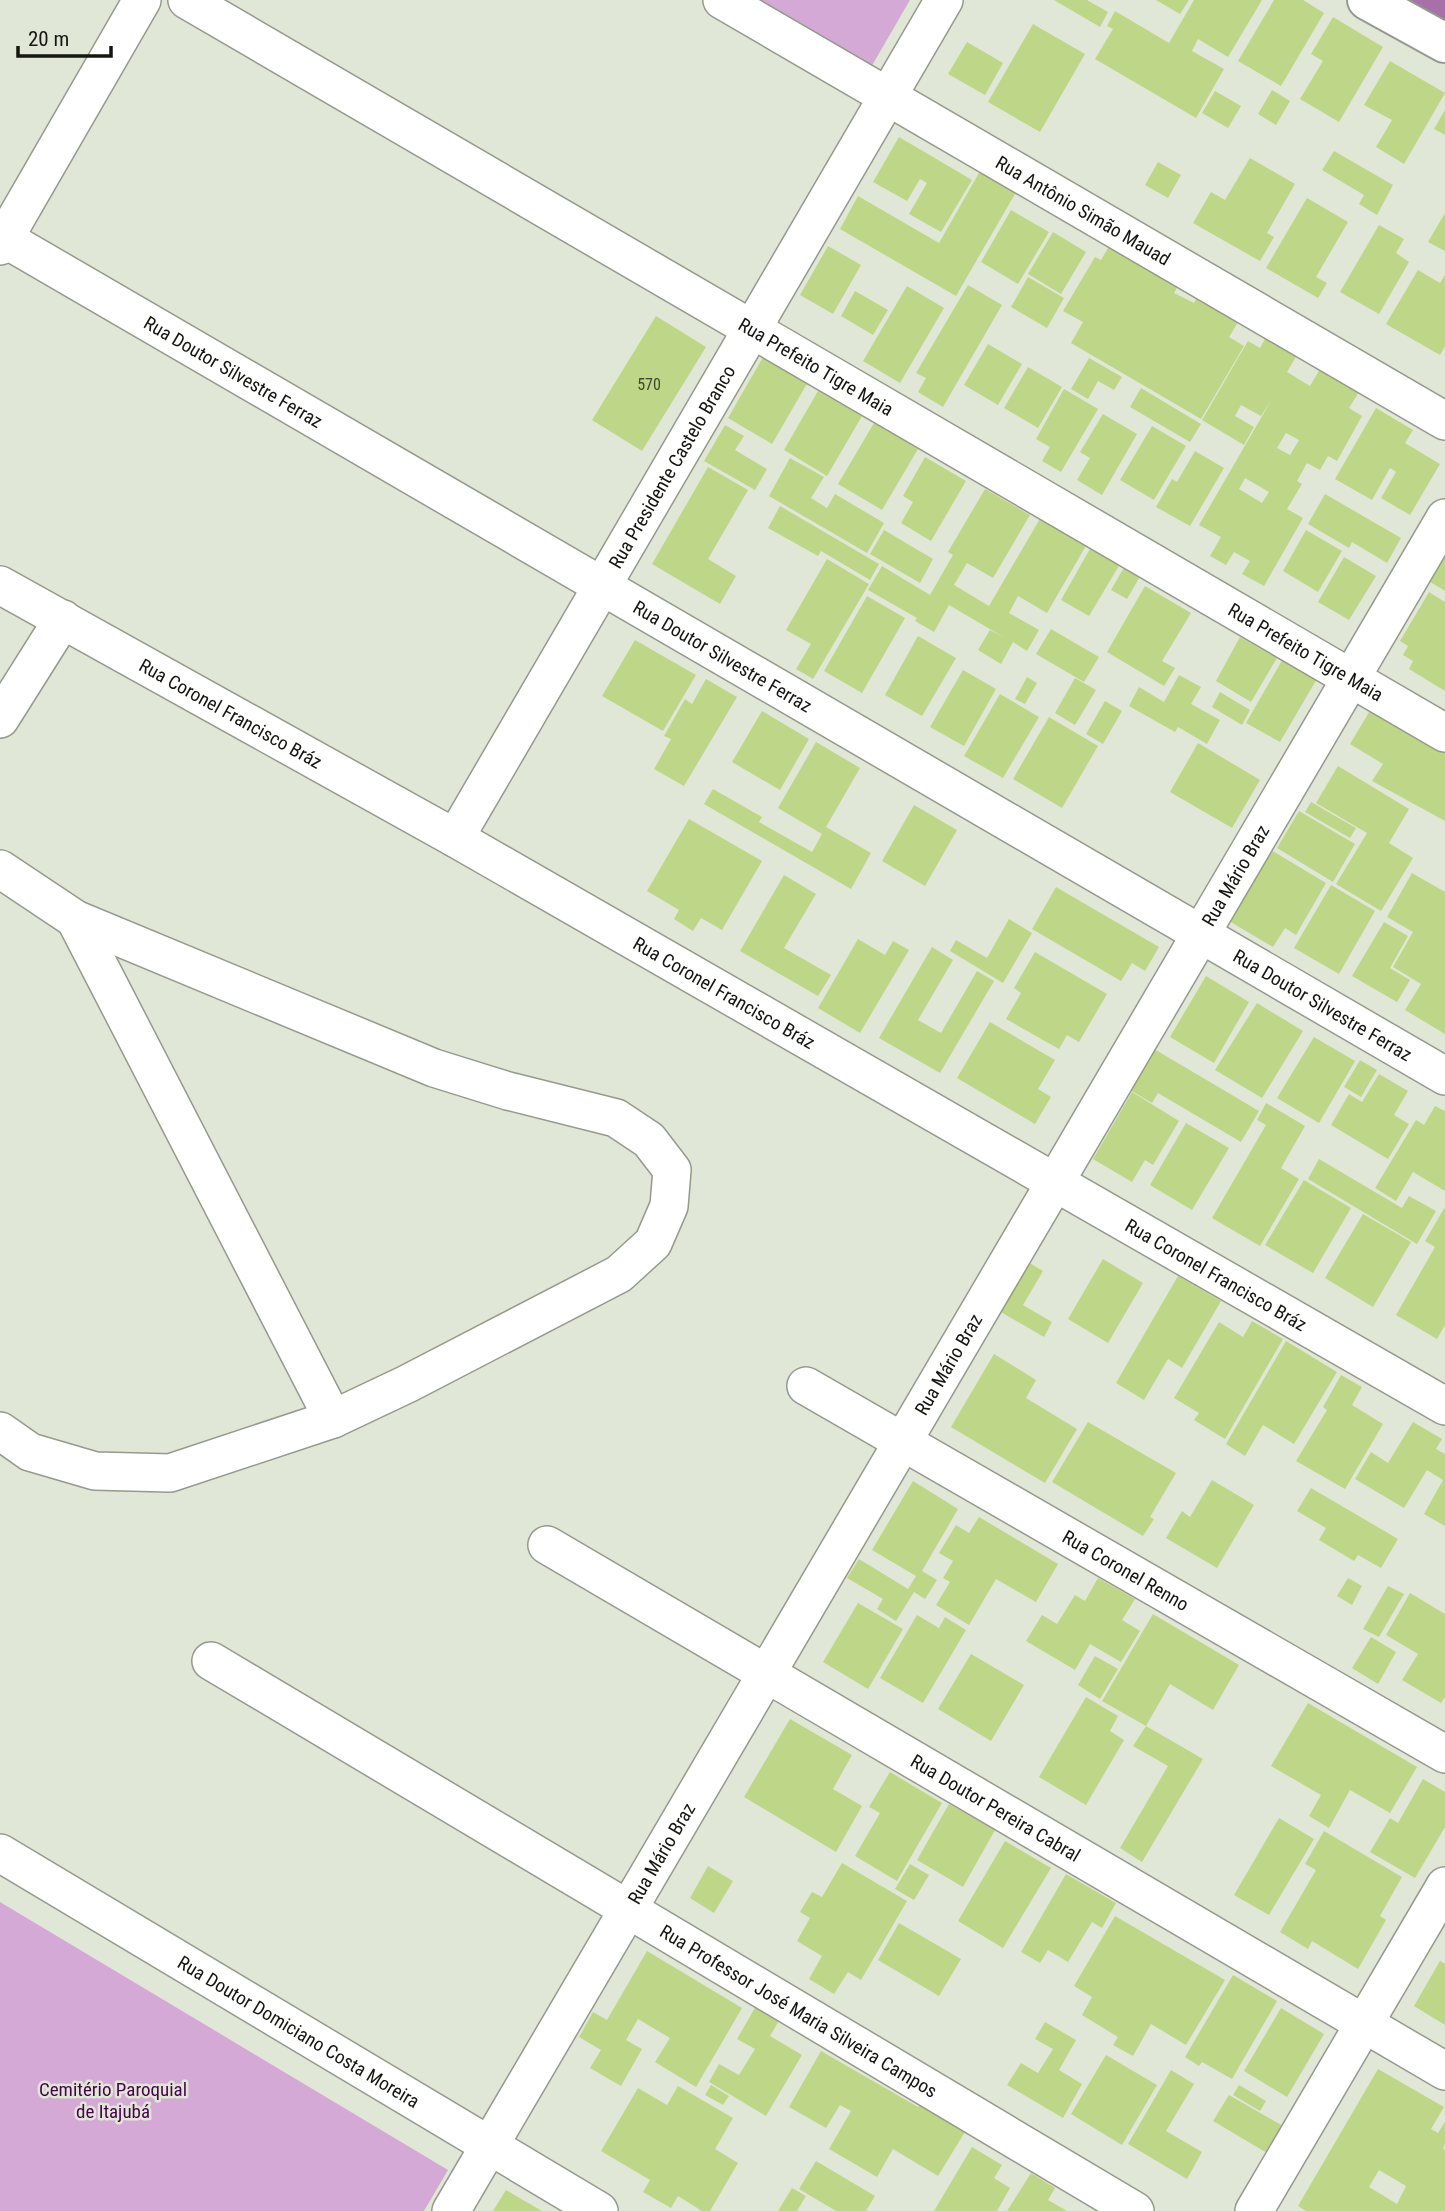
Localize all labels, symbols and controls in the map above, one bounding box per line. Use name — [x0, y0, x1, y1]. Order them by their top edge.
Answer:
scale bar — [18, 14, 110, 58]
text: 20 m — [28, 27, 69, 51]
street label: Rua Antônio Simão Mauad — [992, 151, 1174, 271]
street label: Rua Doutor Silvestre Ferraz — [140, 311, 327, 433]
street label: Rua Prefeito Tigre Maia — [734, 313, 897, 421]
street label: Rua Presidente Castelo Branco — [604, 361, 740, 572]
house number: 570 — [637, 375, 661, 394]
street label: Rua Doutor Silvestre Ferraz — [629, 596, 816, 717]
street label: Rua Prefeito Tigre Maia — [1224, 598, 1387, 706]
street label: Rua Coronel Francisco Bráz — [135, 654, 326, 774]
street label: Rua Mário Braz — [1197, 821, 1274, 930]
street label: Rua Coronel Francisco Bráz — [629, 932, 819, 1054]
street label: Rua Doutor Silvestre Ferraz — [1229, 944, 1416, 1066]
street label: Rua Coronel Francisco Bráz — [1121, 1214, 1311, 1336]
street label: Rua Mário Braz — [910, 1310, 987, 1419]
street label: Rua Coronel Renno — [1058, 1525, 1193, 1616]
street label: Rua Doutor Pereira Cabral — [906, 1750, 1084, 1867]
street label: Rua Mário Braz — [623, 1799, 700, 1908]
street label: Rua Professor José Maria Silveira Campos — [656, 1920, 941, 2103]
street label: Rua Doutor Domiciano Costa Moreira — [173, 1951, 423, 2113]
park label: Cemitério Paroquial de Itajubá — [39, 2078, 187, 2123]

